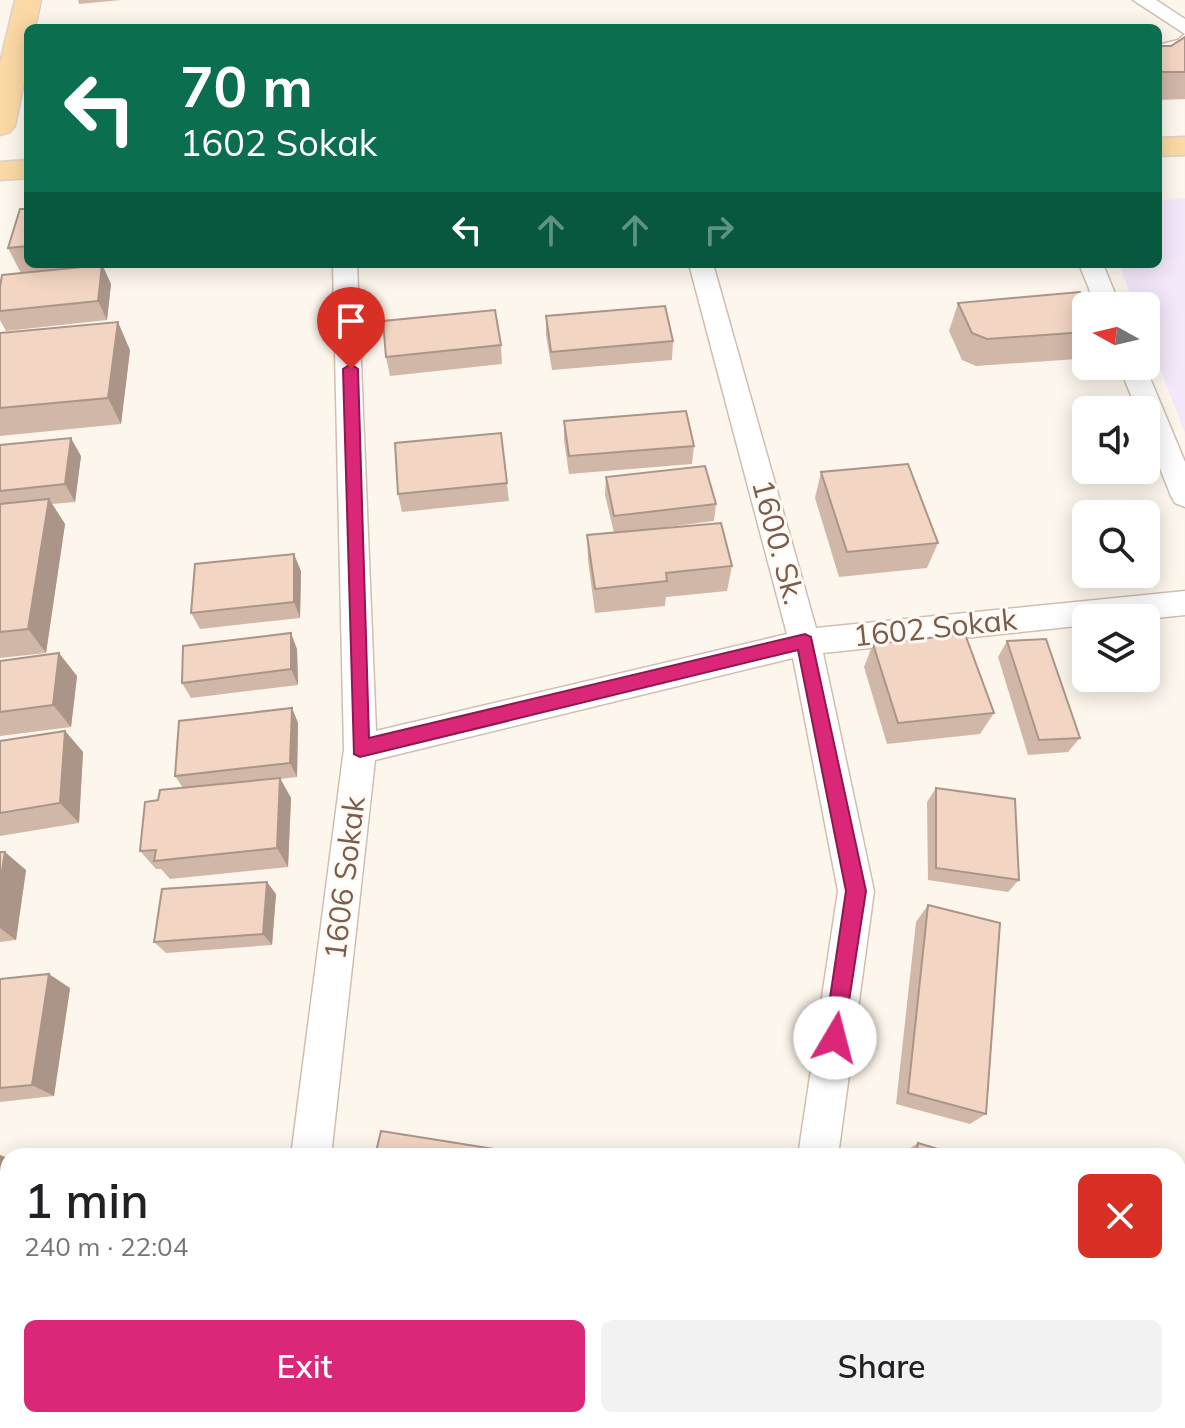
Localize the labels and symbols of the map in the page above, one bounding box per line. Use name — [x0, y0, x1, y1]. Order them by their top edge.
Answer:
pin — [317, 287, 385, 369]
north arrow — [1072, 292, 1160, 380]
street label: 1600. Sk. — [744, 475, 814, 608]
street label: 1602 Sokak — [851, 599, 1019, 654]
street label: 1606 Sokak — [315, 793, 373, 962]
position arrow — [793, 996, 877, 1080]

